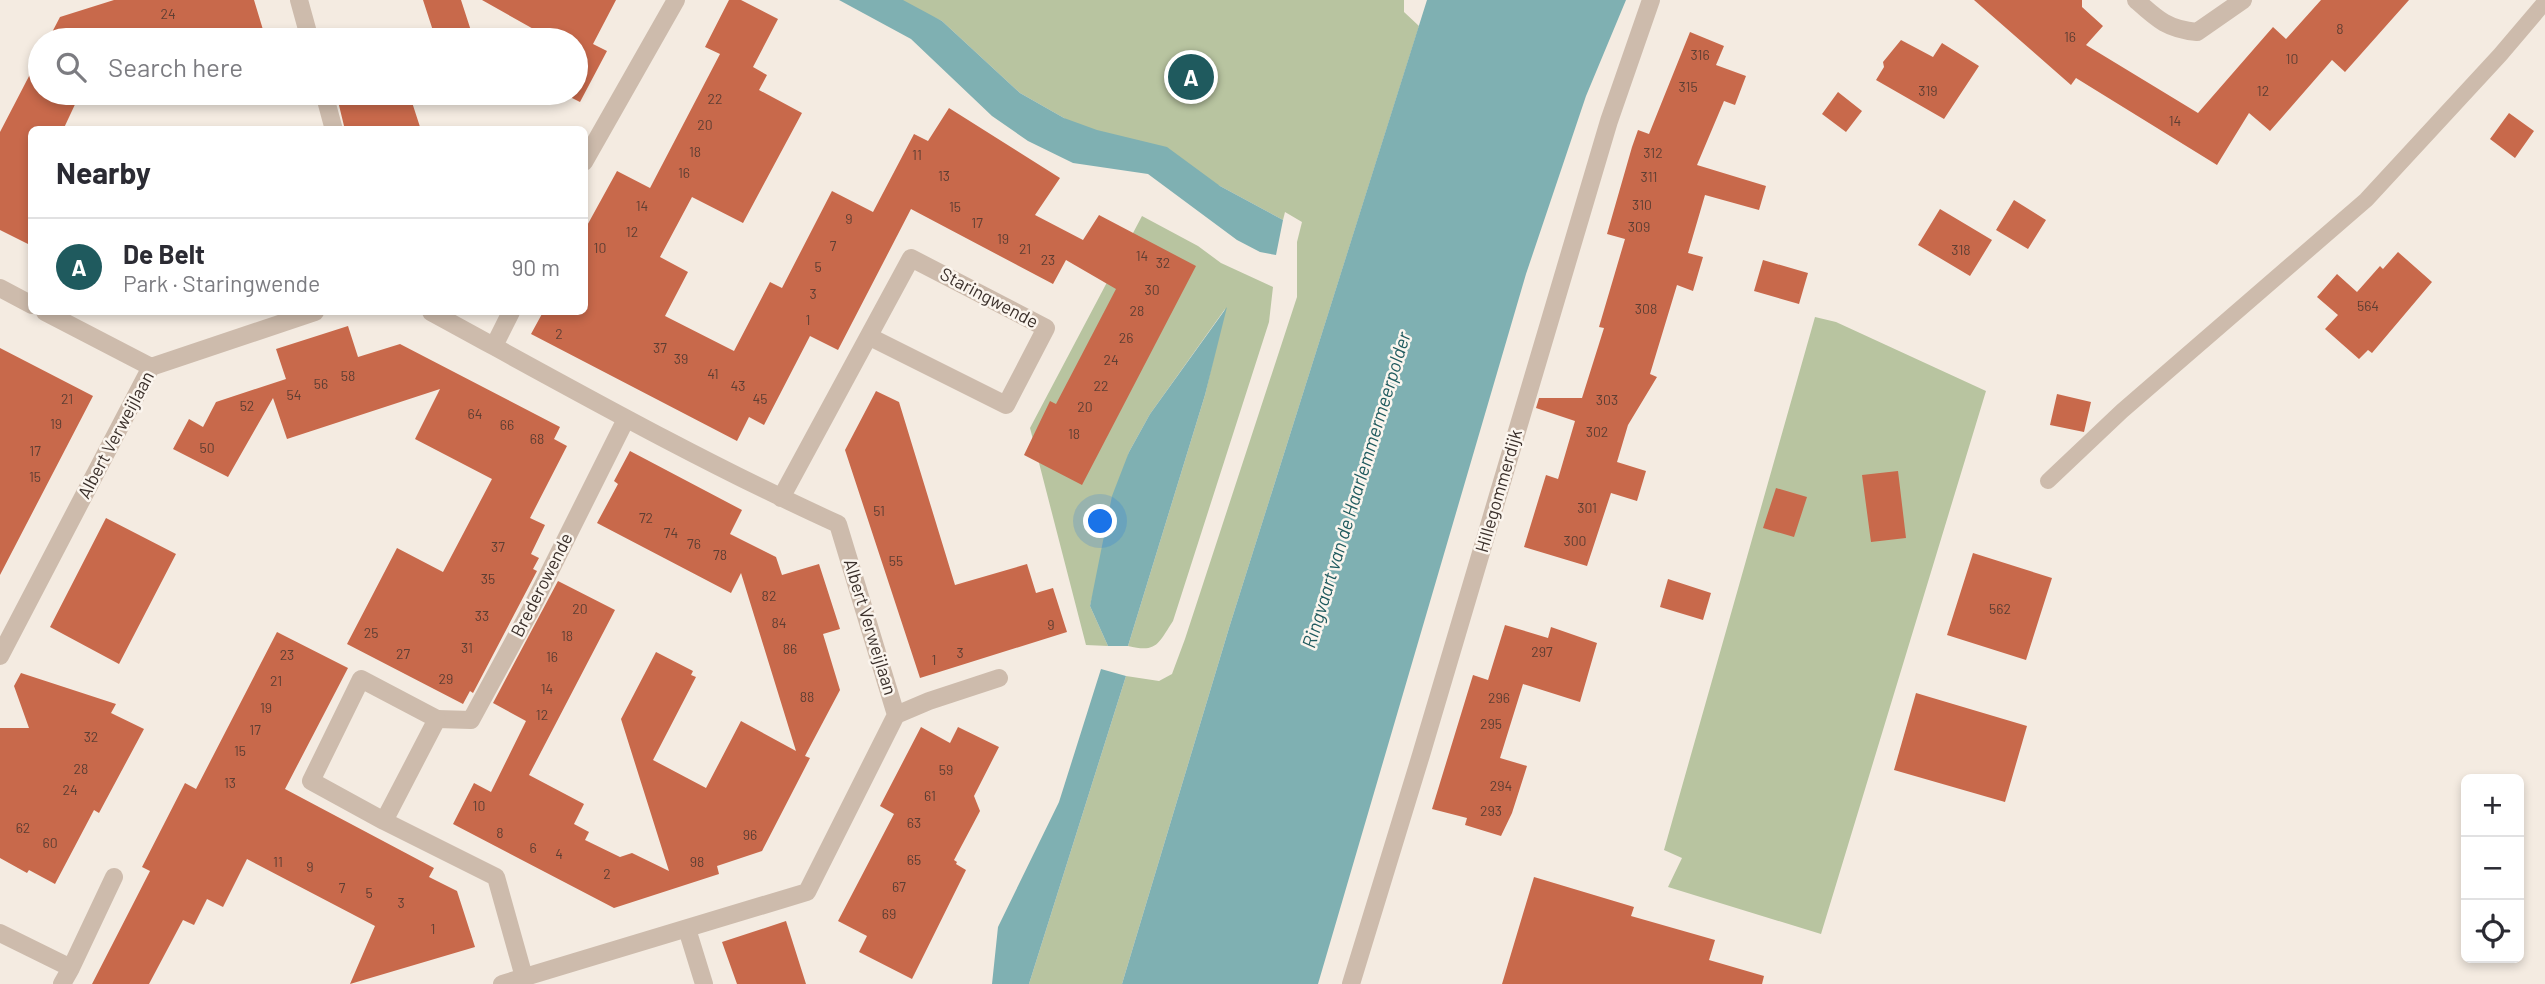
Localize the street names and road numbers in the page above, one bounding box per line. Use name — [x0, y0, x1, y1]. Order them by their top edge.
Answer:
street label: Staringwende — [937, 262, 1042, 332]
street label: Albert Verweijlaan — [72, 367, 158, 502]
street label: Hillegommerdijk — [1470, 427, 1526, 555]
street label: Brederowende — [505, 529, 577, 640]
street label: Albert Verweijlaan — [840, 556, 902, 697]

